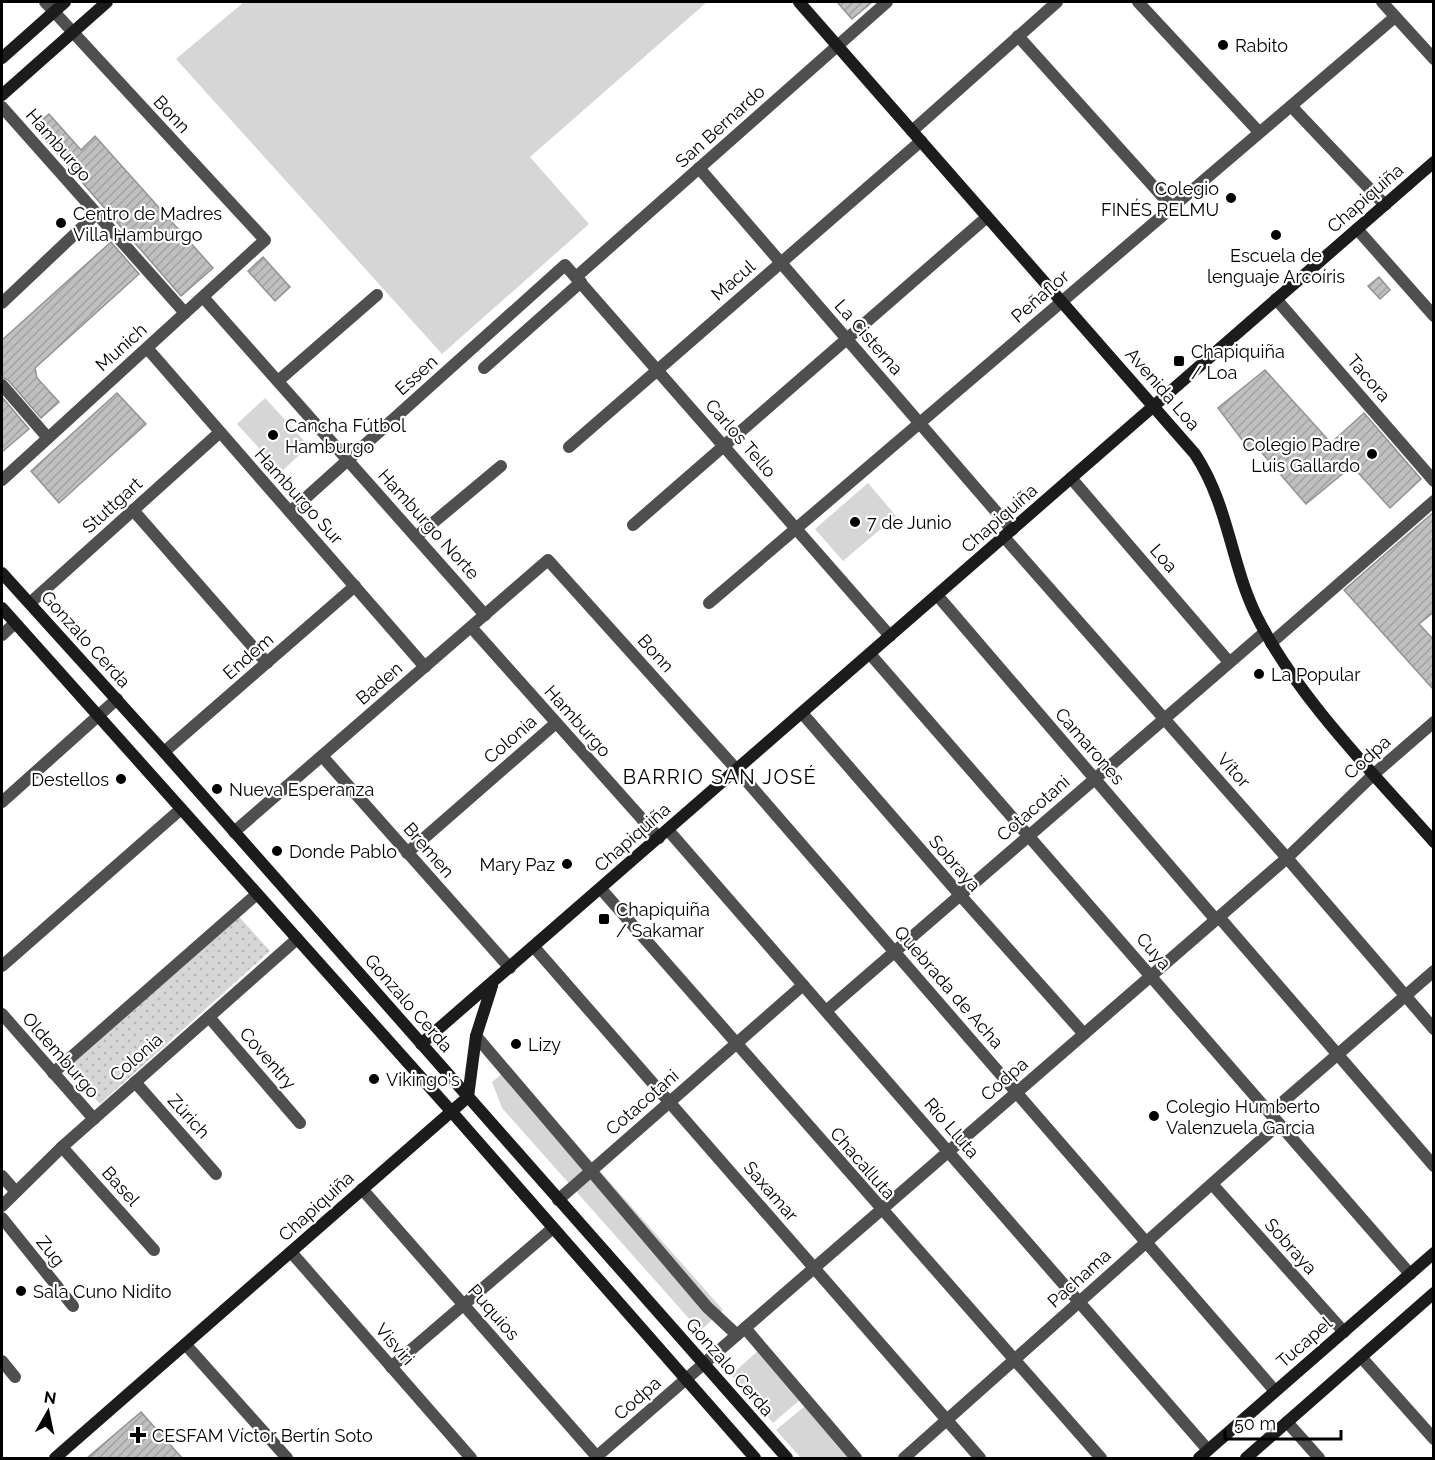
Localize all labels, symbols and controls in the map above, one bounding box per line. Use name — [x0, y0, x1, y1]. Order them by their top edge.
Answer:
place label: Rabito — [1235, 35, 1288, 56]
marker: Rabito — [1216, 38, 1230, 52]
street label: San Bernardo — [671, 80, 769, 172]
street label: Bonn — [149, 91, 195, 137]
street label: Hamburgo — [22, 104, 96, 186]
street label: Chapiquiña — [1323, 159, 1407, 237]
place label: Colegio FINÉS RELMU — [1101, 178, 1219, 220]
marker: Colegio FINÉS RELMU — [1224, 191, 1238, 205]
place label: Centro de Madres Villa Hamburgo — [73, 203, 222, 245]
marker: Centro de Madres Villa Hamburgo — [54, 216, 68, 230]
marker: Escuela de lenguaje Arcoíris — [1269, 228, 1283, 242]
place label: Escuela de lenguaje Arcoíris — [1207, 245, 1345, 287]
street label: Macul — [707, 255, 759, 305]
street label: Peñaflor — [1007, 265, 1074, 327]
street label: La Cisterna — [831, 295, 907, 379]
street label: Munich — [91, 319, 151, 375]
place label: Chapiquiña / Loa — [1191, 341, 1285, 383]
street label: Avenida Loa — [1122, 344, 1204, 434]
street label: Tacora — [1343, 350, 1395, 406]
street label: Essen — [391, 351, 441, 399]
marker: Chapiquiña / Loa — [1172, 354, 1186, 368]
street label: Carlos Tello — [701, 395, 781, 482]
place label: Cancha Fútbol Hamburgo — [285, 415, 406, 457]
marker: Cancha Fútbol Hamburgo — [266, 428, 280, 442]
place label: Colegio Padre Luis Gallardo — [1242, 434, 1360, 476]
street label: Hamburgo Sur — [250, 444, 348, 549]
marker: Colegio Padre Luis Gallardo — [1365, 447, 1379, 461]
street label: Hamburgo Norte — [374, 465, 484, 584]
street label: Stuttgart — [78, 473, 146, 537]
street label: Chapiquiña — [957, 479, 1041, 557]
place label: 7 de Junio — [867, 512, 952, 533]
marker: 7 de Junio — [848, 515, 862, 529]
street label: Loa — [1146, 539, 1182, 577]
street label: Gonzalo Cerda — [37, 586, 135, 692]
street label: Endem — [219, 629, 277, 683]
street label: Bonn — [634, 630, 678, 676]
street label: Baden — [352, 657, 406, 709]
place label: La Popular — [1271, 664, 1361, 685]
marker: La Popular — [1252, 667, 1266, 681]
street label: Hamburgo — [540, 681, 616, 761]
street label: Camarones — [1051, 703, 1129, 789]
street label: Colonia — [479, 710, 541, 768]
street label: Codpa — [1339, 731, 1395, 783]
street label: Vítor — [1213, 748, 1255, 792]
district label: BARRIO SAN JOSÉ — [623, 765, 817, 789]
place label: Destellos — [31, 769, 109, 790]
street label: Cotacotani — [992, 771, 1074, 845]
marker: Destellos — [114, 772, 128, 786]
place label: Nueva Esperanza — [229, 779, 374, 800]
marker: Nueva Esperanza — [210, 782, 224, 796]
street label: Chapiquiña — [590, 798, 674, 876]
street label: Bremen — [399, 818, 459, 882]
street label: Sobraya — [925, 830, 985, 896]
place label: Donde Pablo — [289, 841, 397, 862]
marker: Donde Pablo — [270, 844, 284, 858]
place label: Mary Paz — [480, 854, 555, 875]
marker: Mary Paz — [560, 857, 574, 871]
place label: Chapiquiña / Sakamar — [616, 899, 710, 941]
marker: Chapiquiña / Sakamar — [597, 912, 611, 926]
street label: Quebrada de Acha — [890, 921, 1008, 1053]
street label: Cuya — [1132, 928, 1176, 974]
street label: Gonzalo Cerda — [361, 950, 457, 1056]
street label: Oldemburgo — [18, 1008, 104, 1102]
street label: Coventry — [235, 1023, 301, 1093]
street label: Colonia — [105, 1028, 167, 1086]
place label: Lizy — [528, 1034, 561, 1055]
marker: Lizy — [509, 1037, 523, 1051]
street label: Codpa — [976, 1053, 1032, 1105]
street label: Cotacotani — [601, 1065, 683, 1139]
place label: Vikingo's — [386, 1069, 460, 1090]
marker: Vikingo's — [367, 1072, 381, 1086]
street label: Zúrich — [164, 1090, 214, 1142]
street label: Río Lluta — [920, 1094, 984, 1162]
place label: Colegio Humberto Valenzuela Garcia — [1166, 1096, 1320, 1138]
marker: Colegio Humberto Valenzuela Garcia — [1147, 1109, 1161, 1123]
street label: Chacalluta — [826, 1123, 900, 1203]
street label: Saxamar — [739, 1157, 803, 1226]
street label: Basel — [98, 1162, 144, 1210]
street label: Chapiquiña — [274, 1167, 358, 1245]
street label: Sobraya — [1260, 1214, 1322, 1278]
street label: Zug — [32, 1232, 70, 1270]
street label: Pachama — [1043, 1244, 1115, 1312]
street label: Puquios — [464, 1280, 524, 1344]
place label: Sala Cuno Nidito — [33, 1281, 172, 1302]
marker: Sala Cuno Nidito — [14, 1284, 28, 1298]
street label: Tucapel — [1272, 1312, 1336, 1372]
street label: Gonzalo Cerda — [682, 1314, 778, 1420]
street label: Visviri — [371, 1319, 419, 1369]
street label: Codpa — [609, 1372, 665, 1424]
north arrow — [18, 1382, 78, 1442]
text: N — [43, 1387, 58, 1408]
scale bar — [1225, 1403, 1340, 1441]
text: 50 m — [1234, 1413, 1276, 1434]
place label: CESFAM Víctor Bertín Soto — [152, 1425, 373, 1446]
marker: CESFAM Víctor Bertín Soto — [129, 1426, 147, 1444]

